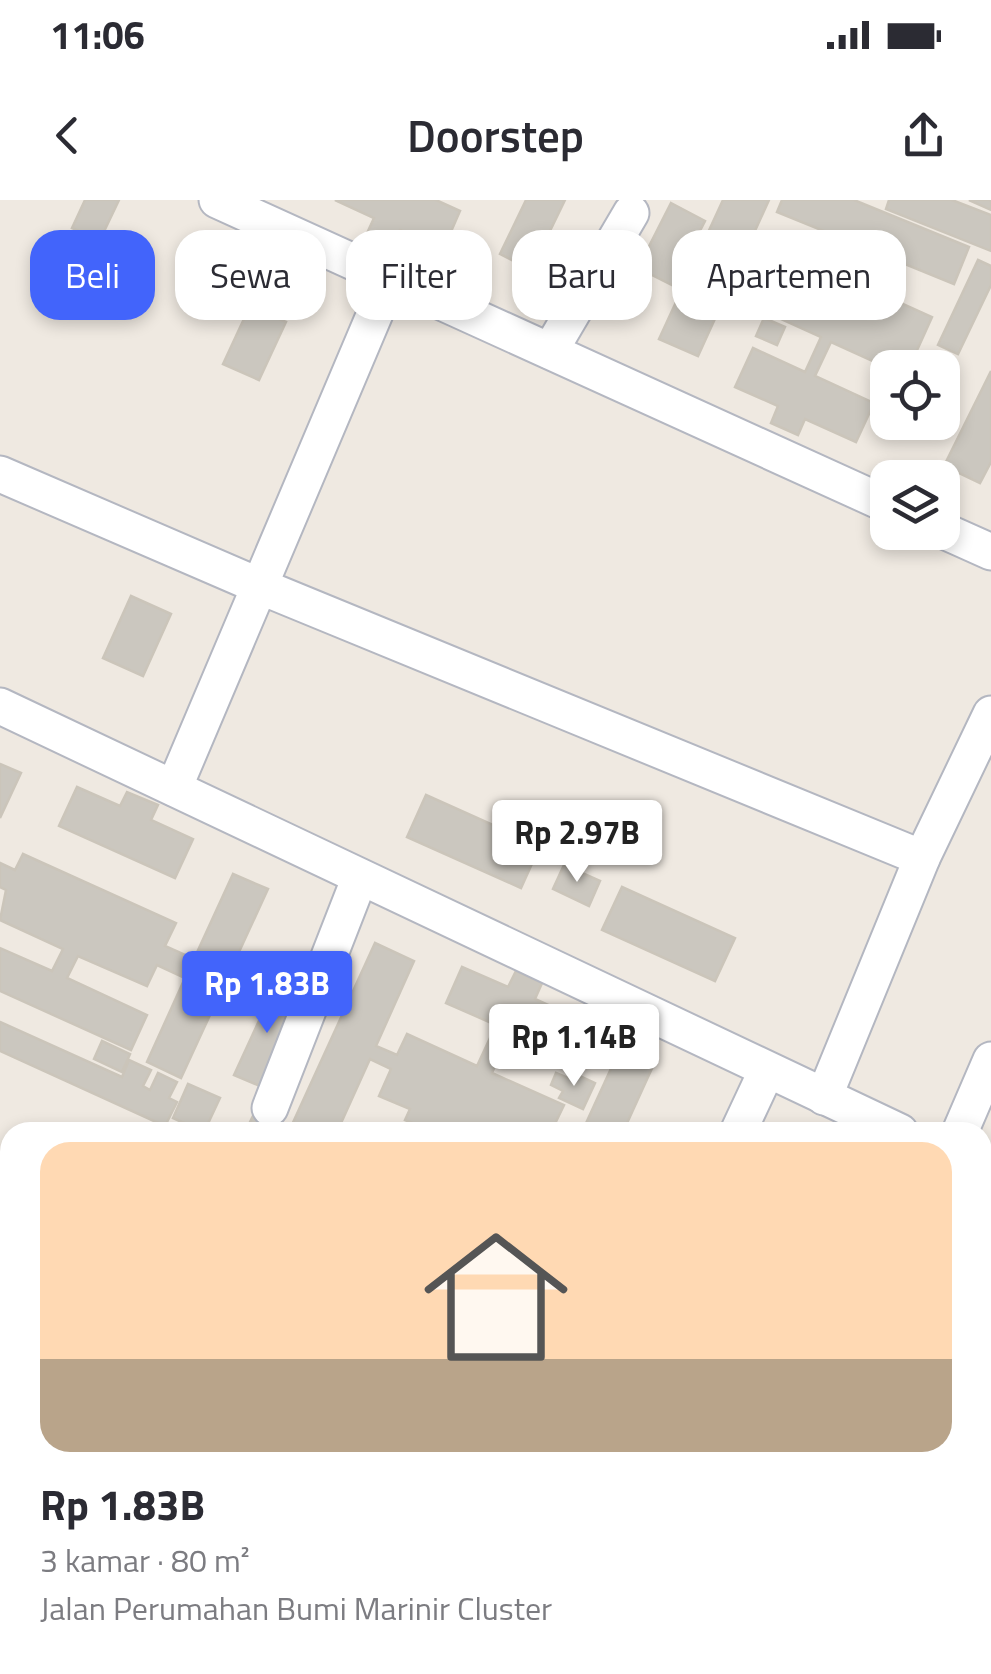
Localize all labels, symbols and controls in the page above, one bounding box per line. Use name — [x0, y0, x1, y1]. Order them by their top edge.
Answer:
text: 11:06 — [50, 6, 145, 64]
text: Doorstep — [407, 101, 584, 169]
icon: back — [40, 108, 95, 163]
icon: share — [896, 108, 951, 163]
chip: Beli — [30, 230, 155, 320]
chip: Sewa — [175, 230, 326, 320]
chip: Filter — [346, 230, 492, 320]
chip: Baru — [512, 230, 652, 320]
chip: Apartemen — [672, 230, 906, 320]
map controls — [870, 350, 960, 550]
button: locate — [870, 350, 960, 440]
button: layers — [870, 460, 960, 550]
pin: Rp 2.97B — [474, 800, 680, 885]
text: Rp 2.97B — [514, 808, 640, 856]
pin: Rp 1.83B — [164, 951, 370, 1036]
text: Rp 1.83B — [204, 959, 330, 1007]
pin: Rp 1.14B — [471, 1004, 677, 1089]
text: Rp 1.14B — [511, 1012, 637, 1060]
icon: home — [406, 1207, 586, 1387]
text: Rp 1.83B — [40, 1472, 205, 1536]
text: 3 kamar · 80 m² — [40, 1536, 250, 1584]
text: Jalan Perumahan Bumi Marinir Cluster — [40, 1584, 552, 1632]

